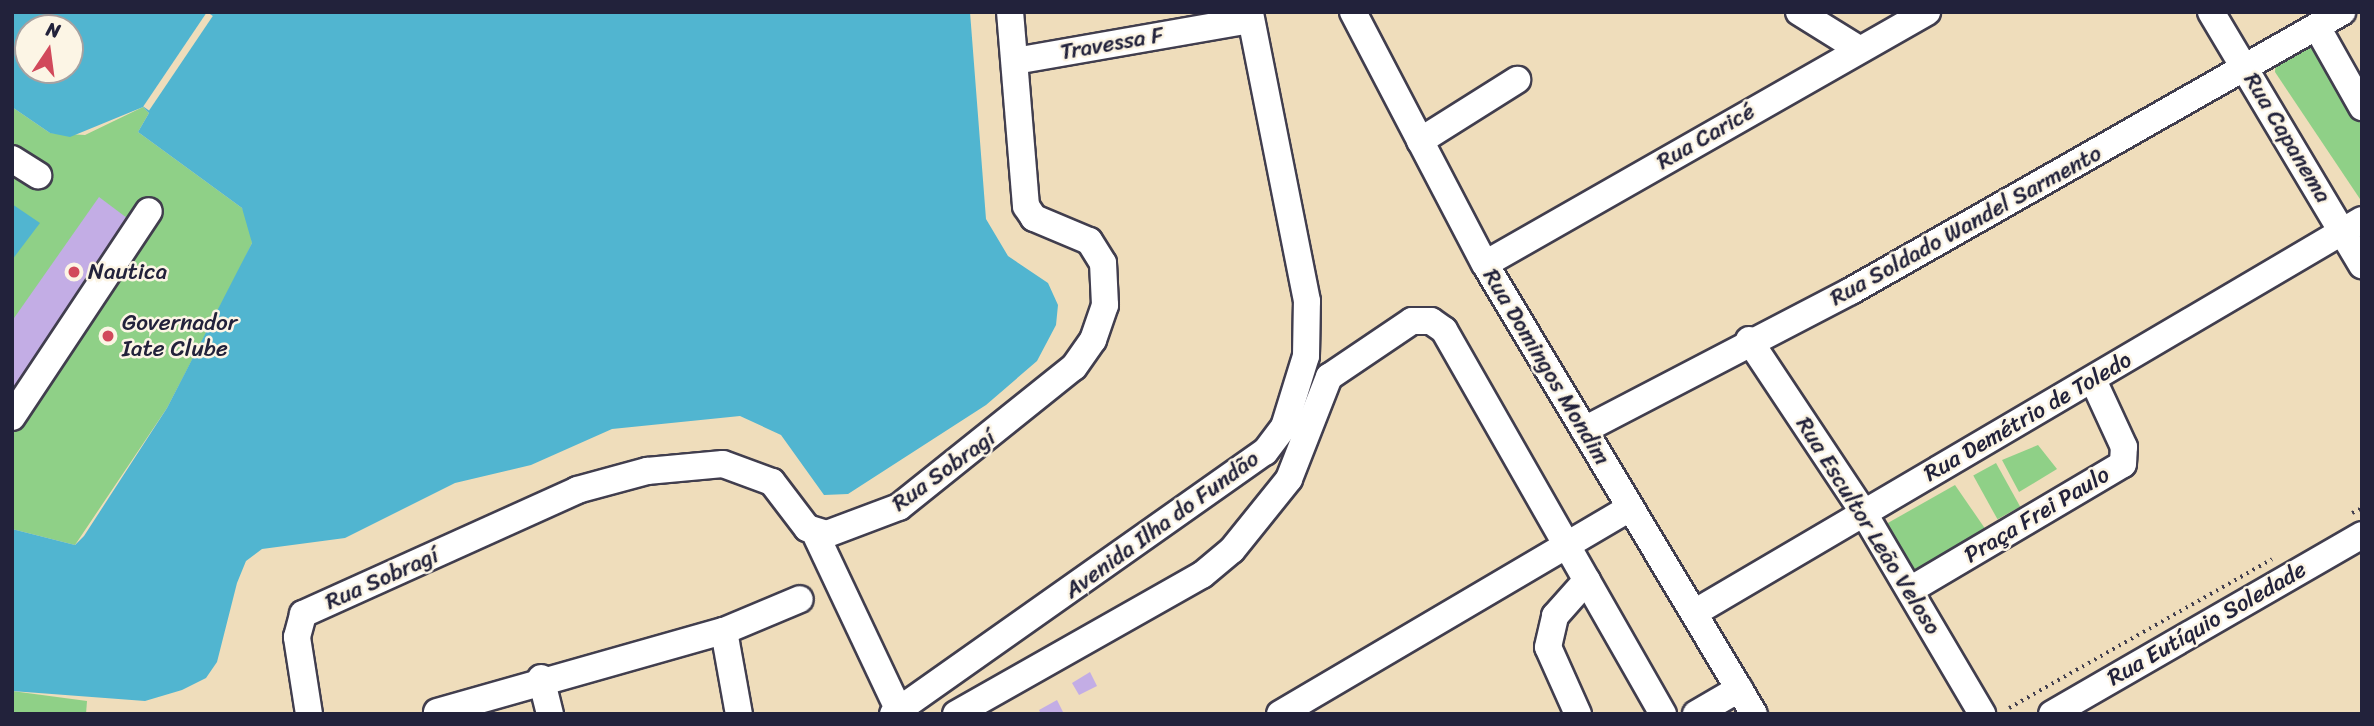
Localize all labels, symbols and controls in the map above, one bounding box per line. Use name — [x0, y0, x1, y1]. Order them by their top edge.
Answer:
text: N — [43, 12, 64, 48]
north arrow — [14, 14, 84, 84]
street label: Travessa F — [1058, 21, 1166, 67]
street label: Rua Capanema — [2238, 68, 2336, 208]
street label: Rua Caricé — [1652, 98, 1760, 176]
street label: Rua Soldado Wandel Sarmento — [1825, 140, 2107, 312]
place label: Nautica — [88, 258, 167, 286]
marker: Nautica — [66, 264, 82, 280]
street label: Rua Domingos Mondim — [1476, 264, 1616, 470]
place label: Governador Iate Clube — [122, 309, 237, 363]
marker: Governador Iate Clube — [100, 328, 116, 344]
street label: Rua Demétrio de Toledo — [1919, 346, 2137, 488]
street label: Rua Escultor Leão Veloso — [1790, 413, 1946, 639]
street label: Rua Sobragí — [887, 424, 1001, 518]
street label: Avenida Ilha do Fundão — [1059, 445, 1265, 605]
street label: Praça Frei Paulo — [1959, 460, 2115, 570]
street label: Rua Sobragí — [321, 542, 443, 616]
street label: Rua Eutíquio Soledade — [2103, 556, 2311, 692]

